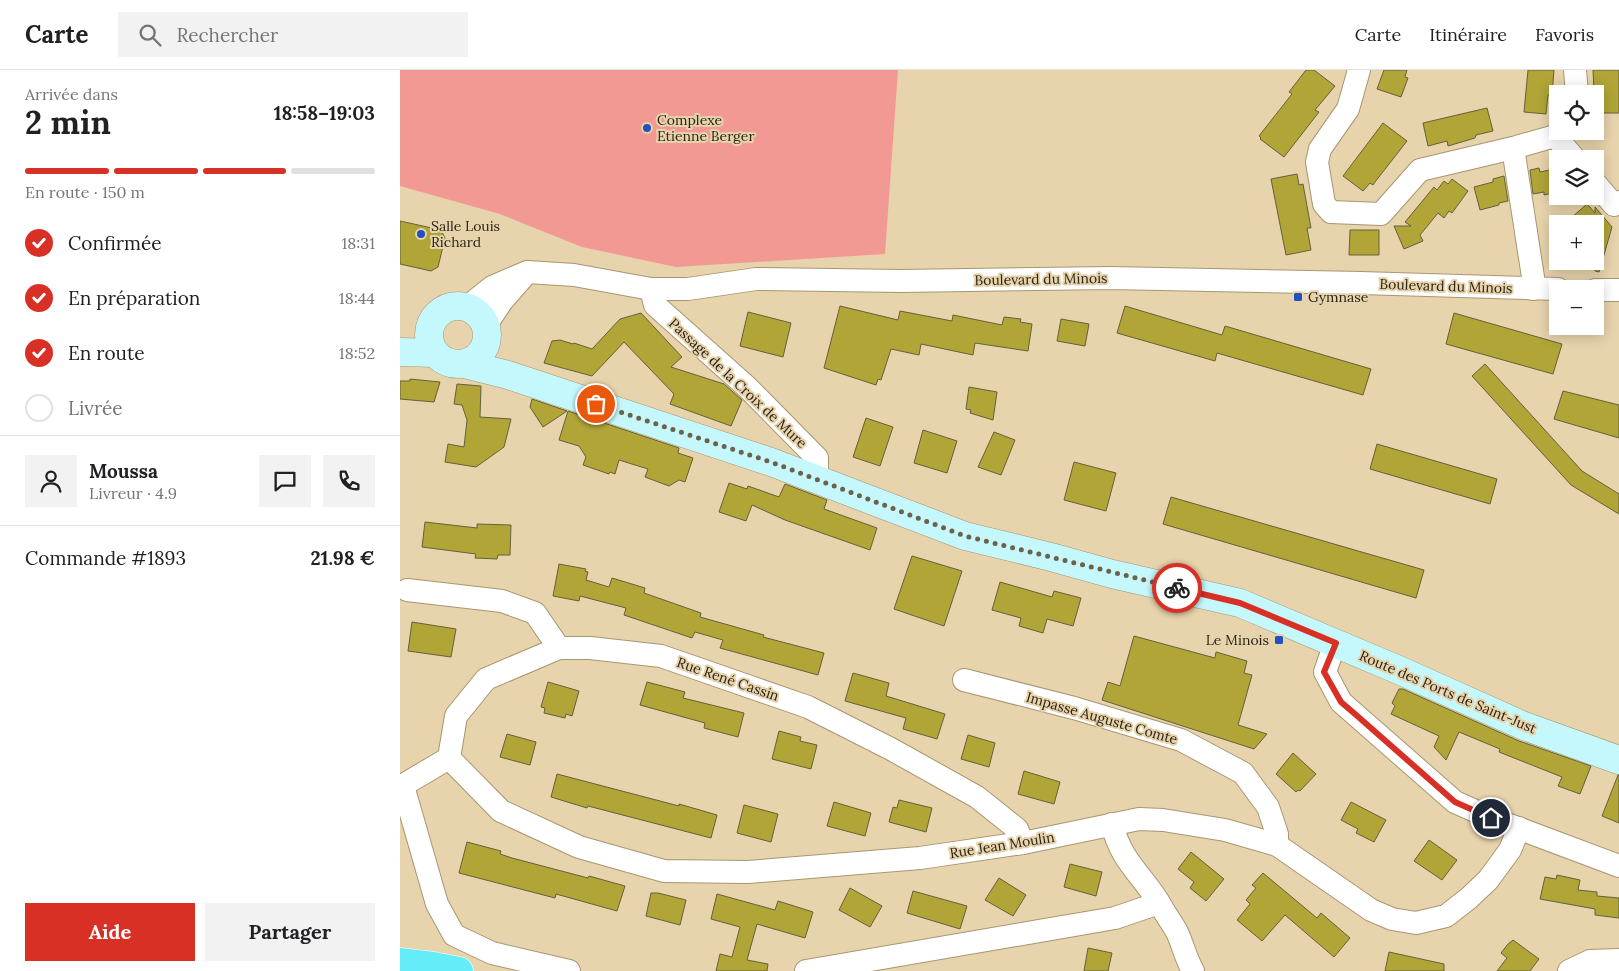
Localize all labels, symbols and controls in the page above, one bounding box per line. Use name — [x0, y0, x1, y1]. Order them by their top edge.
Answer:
search box — [118, 12, 468, 57]
text: Carte — [25, 19, 88, 50]
icon: search — [136, 21, 164, 49]
text: Rechercher — [176, 23, 278, 47]
text: Carte — [1355, 23, 1401, 46]
text: Itinéraire — [1429, 23, 1507, 46]
text: Favoris — [1535, 23, 1594, 46]
text: Arrivée dans — [25, 84, 118, 104]
map controls — [1549, 85, 1604, 335]
button: locate — [1549, 85, 1604, 140]
text: 18:58–19:03 — [274, 101, 375, 125]
text: 2 min — [25, 102, 111, 143]
place label: Complexe Etienne Berger — [657, 111, 754, 145]
marker: Complexe Etienne Berger — [641, 122, 653, 134]
button: layers — [1549, 150, 1604, 205]
text: En route · 150 m — [25, 182, 145, 202]
button: + — [1549, 215, 1604, 270]
place label: Salle Louis Richard — [431, 217, 500, 251]
marker: Salle Louis Richard — [415, 228, 427, 240]
icon: check — [25, 229, 53, 257]
text: Confirmée — [68, 231, 161, 255]
text: 18:31 — [341, 233, 375, 253]
street label: Boulevard du Minois — [974, 269, 1108, 289]
street label: Boulevard du Minois — [1379, 275, 1513, 297]
button: − — [1549, 280, 1604, 335]
icon: check — [25, 284, 53, 312]
text: En préparation — [68, 286, 200, 310]
text: 18:44 — [339, 288, 375, 308]
place label: Gymnase — [1308, 288, 1369, 306]
marker: Gymnase — [1292, 291, 1304, 303]
street label: Passage de la Croix de Mure — [665, 314, 811, 452]
icon: check — [25, 339, 53, 367]
text: En route — [68, 341, 145, 365]
text: 18:52 — [339, 343, 375, 363]
pin — [575, 383, 617, 425]
icon: bag — [582, 390, 610, 418]
text: Livrée — [68, 396, 123, 420]
button: person — [25, 455, 77, 507]
button: chat — [259, 455, 311, 507]
button: phone — [323, 455, 375, 507]
text: Moussa — [89, 459, 158, 483]
text: Livreur · 4.9 — [89, 483, 177, 503]
text: Commande #1893 — [25, 546, 186, 570]
text: 21.98 € — [311, 546, 375, 570]
courier — [1152, 563, 1202, 613]
icon: bike — [1163, 574, 1191, 602]
place label: Le Minois — [1206, 631, 1269, 649]
marker: Le Minois — [1273, 634, 1285, 646]
street label: Route des Ports de Saint-Just — [1357, 646, 1540, 738]
street label: Rue René Cassin — [675, 653, 782, 705]
street label: Impasse Auguste Comte — [1024, 688, 1180, 748]
pin — [1470, 797, 1512, 839]
icon: home — [1477, 804, 1505, 832]
street label: Rue Jean Moulin — [948, 828, 1056, 862]
button: Aide — [25, 903, 195, 961]
button: Partager — [205, 903, 375, 961]

